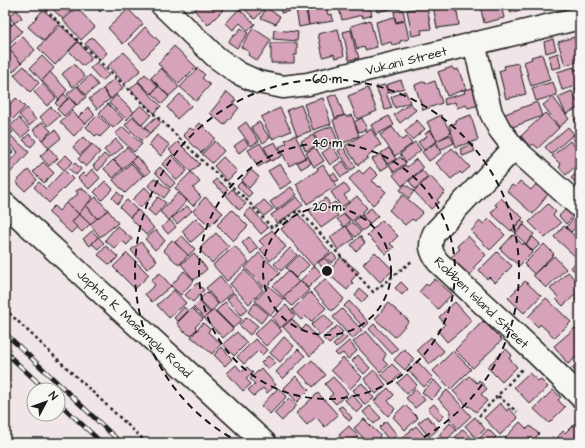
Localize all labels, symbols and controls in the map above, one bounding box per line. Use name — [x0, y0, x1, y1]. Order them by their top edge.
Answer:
street label: Vukani Street — [364, 42, 449, 80]
text: 60 m — [312, 71, 342, 88]
text: 40 m — [312, 135, 343, 152]
text: 20 m — [312, 199, 342, 216]
street label: Robben Island Street — [430, 253, 533, 353]
centre of rings — [320, 264, 334, 278]
street label: Japhta K. Masemola Road — [73, 266, 196, 382]
north arrow — [26, 382, 66, 422]
text: N — [45, 388, 61, 403]

